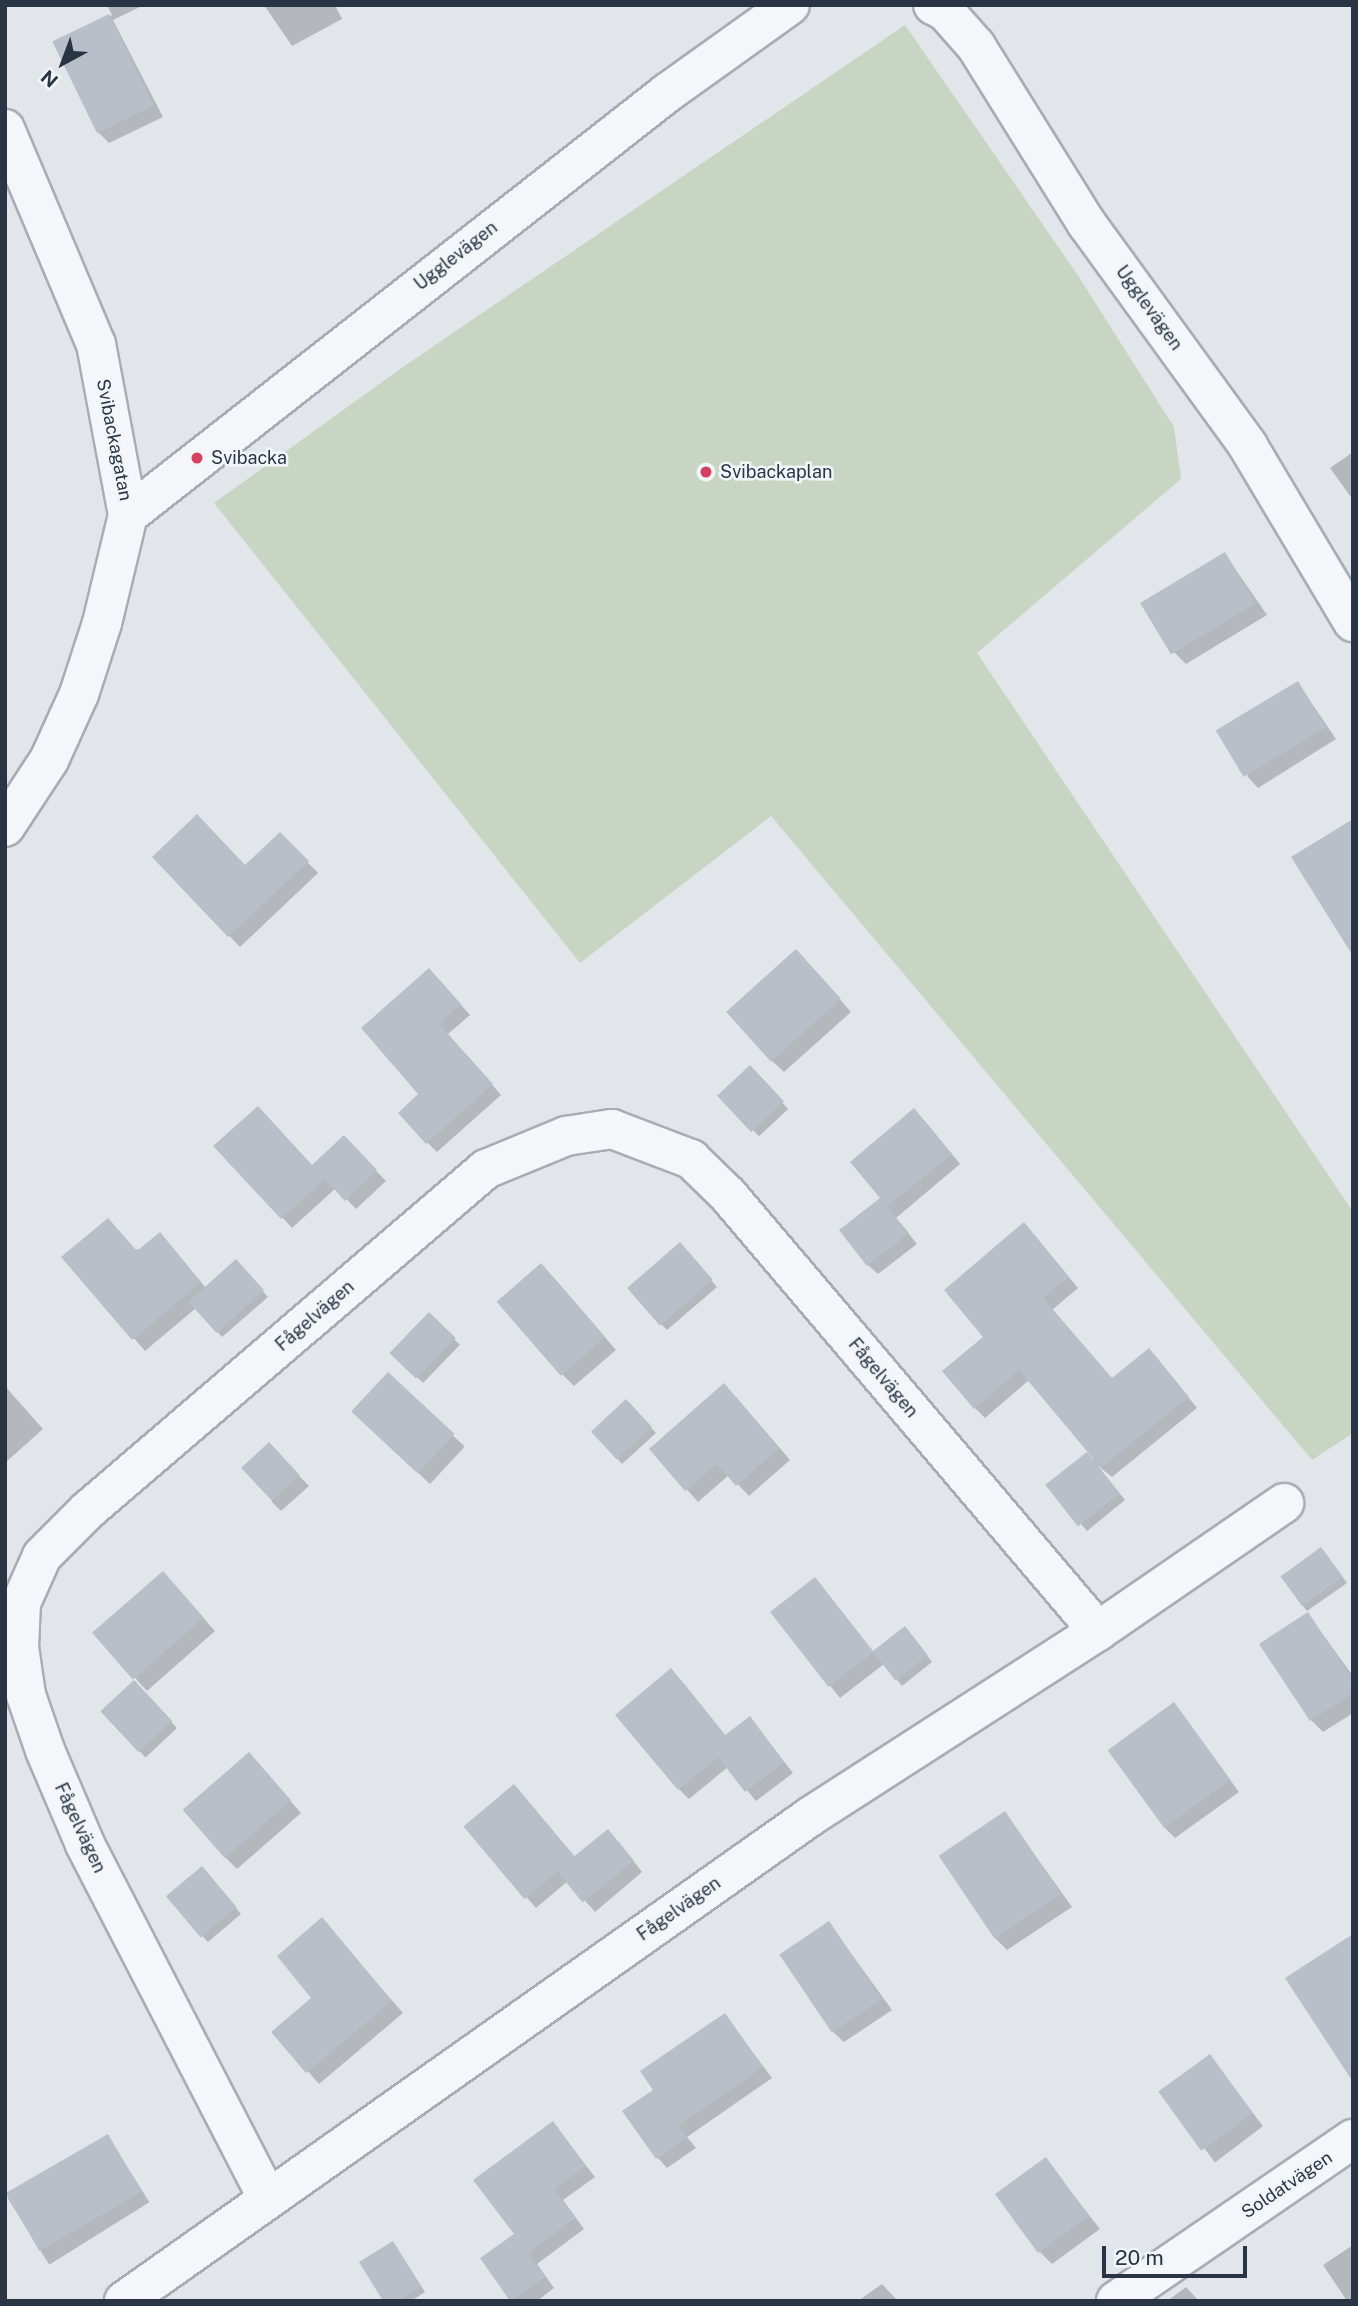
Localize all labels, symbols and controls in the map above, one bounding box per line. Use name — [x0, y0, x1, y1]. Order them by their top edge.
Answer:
north arrow — [28, 28, 98, 98]
text: N — [36, 66, 62, 92]
street label: Ugglevägen — [410, 217, 502, 295]
street label: Ugglevägen — [1111, 261, 1187, 355]
street label: Svibackagatan — [92, 377, 136, 503]
place label: Svibacka — [211, 447, 287, 469]
marker: Svibacka — [189, 450, 205, 466]
place label: Svibackaplan — [720, 461, 832, 483]
marker: Svibackaplan — [698, 464, 714, 480]
street label: Fågelvägen — [271, 1276, 359, 1356]
street label: Fågelvägen — [844, 1334, 922, 1422]
street label: Fågelvägen — [50, 1779, 110, 1877]
street label: Fågelvägen — [633, 1872, 725, 1946]
street label: Soldatvägen — [1237, 2147, 1337, 2223]
scale bar — [1106, 2232, 1251, 2276]
text: 20 m — [1115, 2245, 1164, 2270]

